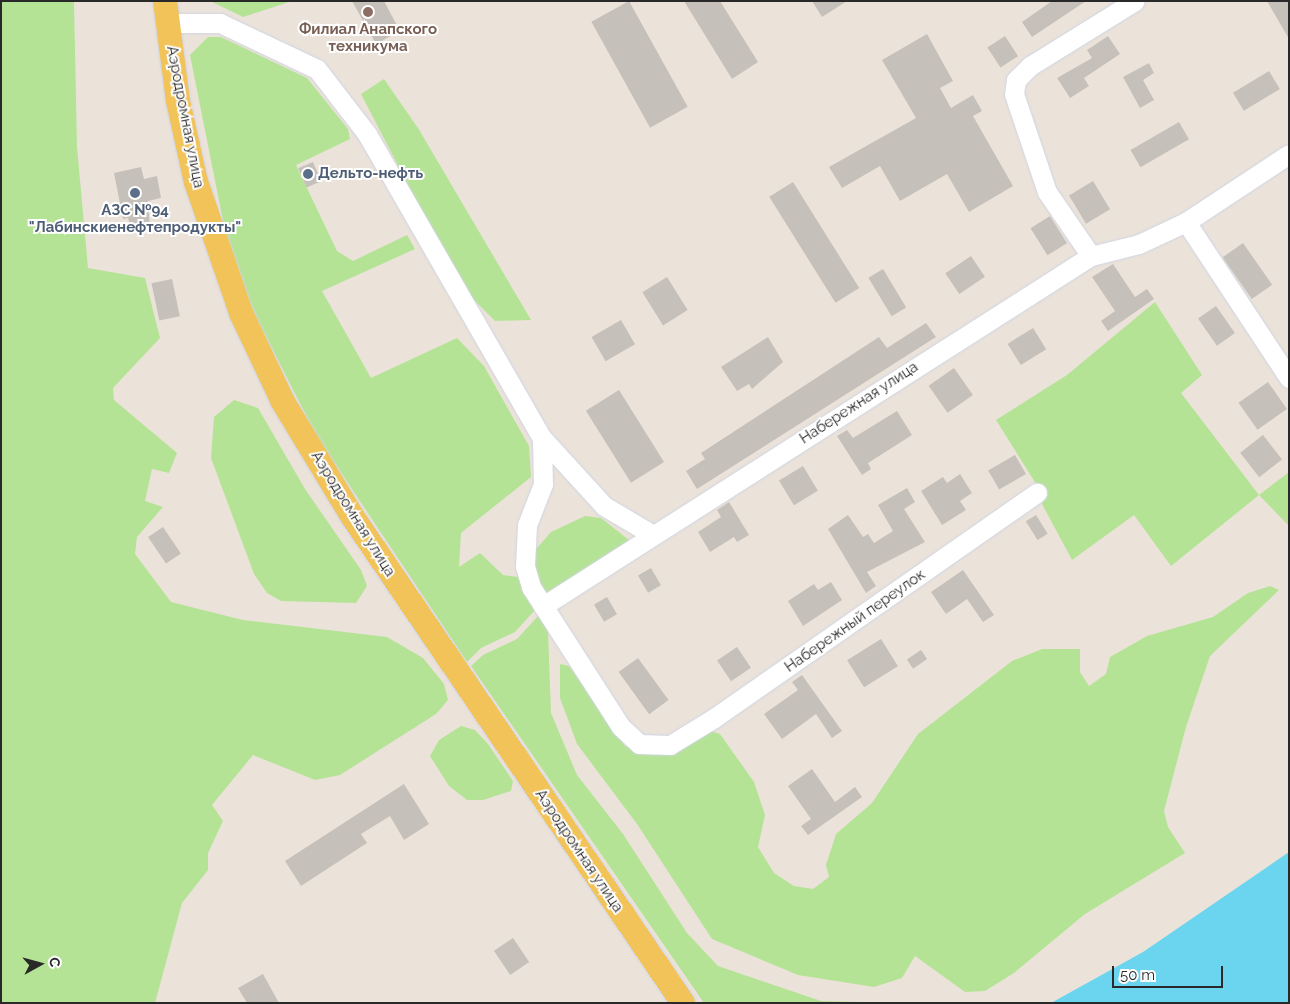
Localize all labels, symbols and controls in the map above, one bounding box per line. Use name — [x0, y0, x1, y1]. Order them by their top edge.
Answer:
marker: Филиал Анапского техникума — [362, 6, 374, 18]
place label: Филиал Анапского техникума — [299, 20, 437, 55]
street label: Аэродромная улица — [162, 44, 208, 190]
place label: Дельто-нефть — [318, 165, 423, 183]
marker: Дельто-нефть — [302, 168, 314, 180]
marker: АЗС №94 "Лабинскиенефтепродукты" — [129, 187, 141, 199]
place label: АЗС №94 "Лабинскиенефтепродукты" — [29, 201, 241, 236]
street label: Набережная улица — [796, 358, 922, 448]
street label: Аэродромная улица — [307, 448, 399, 580]
street label: Набережный переулок — [781, 566, 929, 676]
street label: Аэродромная улица — [531, 786, 627, 916]
north arrow — [15, 939, 65, 989]
text: С — [46, 956, 63, 968]
scale bar — [1115, 956, 1226, 988]
text: 50 m — [1120, 966, 1155, 984]

